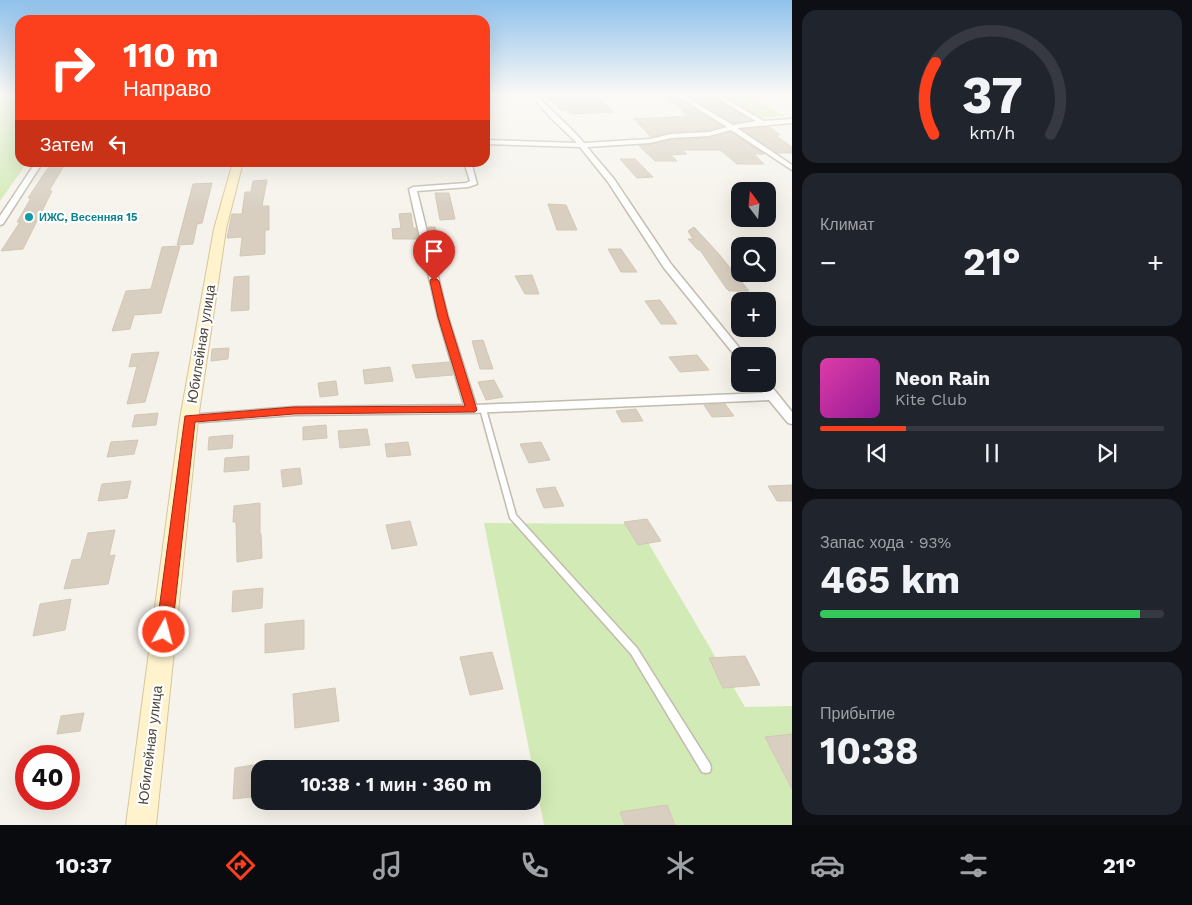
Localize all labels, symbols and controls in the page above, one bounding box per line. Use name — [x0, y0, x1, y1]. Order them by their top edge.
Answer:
text: 110 m — [123, 34, 219, 76]
icon: right — [40, 35, 105, 100]
text: 37 — [962, 65, 1023, 126]
text: Направо — [123, 76, 211, 101]
text: km/h — [969, 122, 1015, 143]
icon: left — [104, 130, 132, 158]
text: Затем — [40, 133, 94, 156]
north arrow — [731, 182, 776, 228]
map controls — [731, 182, 776, 392]
marker: ИЖС, Весенняя 15 — [23, 211, 35, 223]
place label: ИЖС, Весенняя 15 — [39, 211, 137, 224]
text: Климат — [820, 215, 874, 234]
pin — [413, 230, 455, 281]
icon: arrive — [420, 237, 448, 265]
button: search — [731, 237, 776, 282]
text: 21° — [963, 240, 1021, 284]
text: − — [820, 246, 837, 279]
text: + — [1147, 246, 1164, 279]
street label: Юбилейная улица — [184, 283, 218, 405]
button: + — [731, 292, 776, 337]
button: − — [731, 347, 776, 392]
text: Neon Rain — [895, 367, 990, 390]
text: Kite Club — [895, 390, 967, 409]
icon: previous — [863, 439, 891, 467]
icon: pause — [978, 439, 1006, 467]
icon: next — [1093, 439, 1121, 467]
text: Запас хода · 93% — [820, 533, 951, 552]
text: 465 km — [820, 558, 960, 602]
position arrow — [137, 605, 189, 657]
street label: Юбилейная улица — [135, 684, 165, 806]
text: Прибытие — [820, 704, 895, 723]
text: 10:38 — [820, 729, 919, 773]
speed limit sign: 40 — [15, 745, 80, 810]
text: 10:38 · 1 мин · 360 m — [301, 773, 491, 796]
icon: directions — [223, 848, 258, 883]
icon: music — [370, 848, 405, 883]
icon: phone — [517, 848, 552, 883]
icon: climate — [663, 848, 698, 883]
icon: car — [810, 848, 845, 883]
icon: filters — [956, 848, 991, 883]
text: 10:37 — [56, 853, 112, 878]
text: 21° — [1103, 853, 1136, 878]

